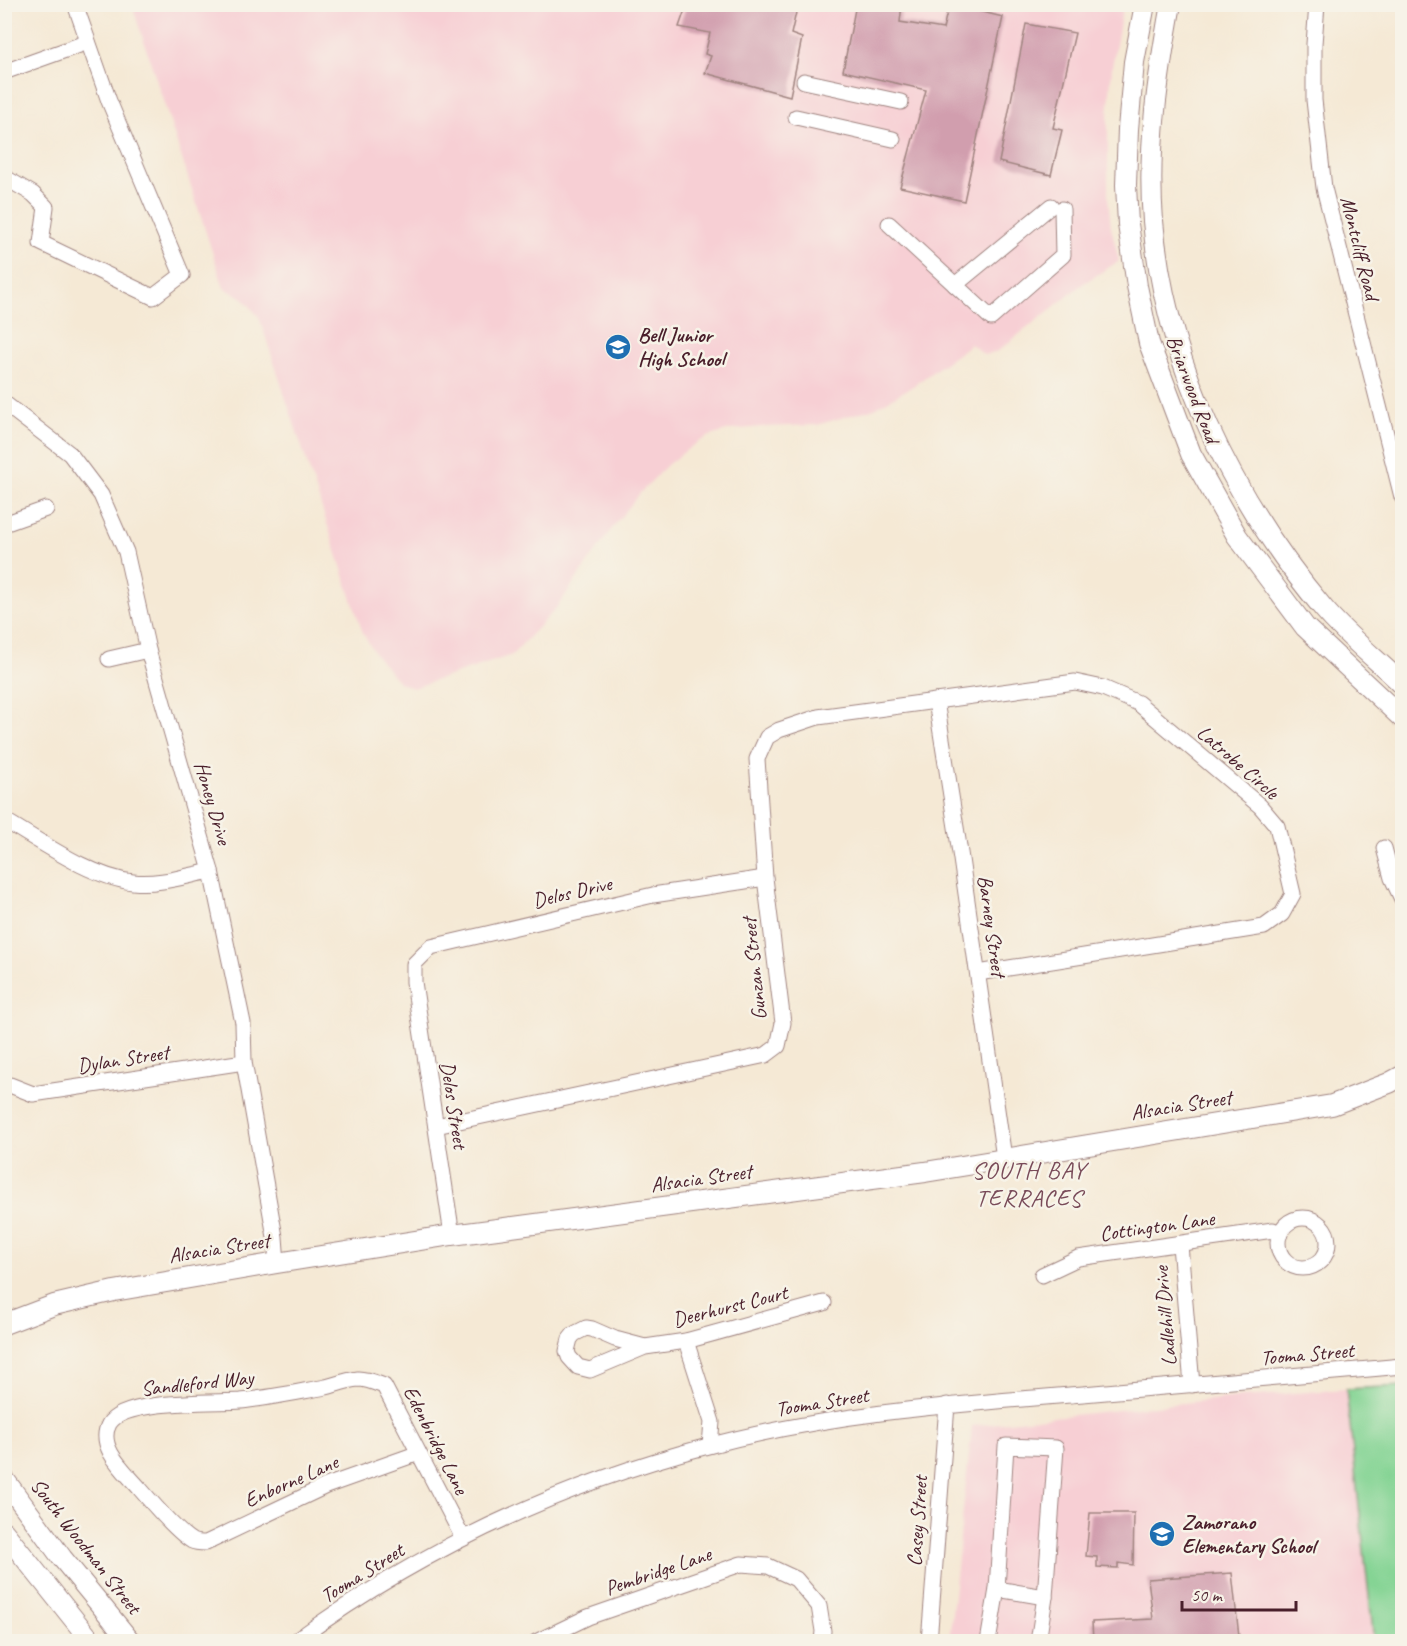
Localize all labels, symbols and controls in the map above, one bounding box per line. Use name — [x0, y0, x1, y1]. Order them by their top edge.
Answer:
street label: Montcliff Road — [1335, 194, 1386, 306]
place label: Bell Junior High School — [638, 322, 728, 372]
school or university icon: Bell Junior High School — [603, 332, 633, 362]
street label: Briarwood Road — [1161, 332, 1227, 450]
street label: Latrobe Circle — [1192, 719, 1285, 805]
street label: Honey Drive — [189, 758, 238, 850]
street label: Delos Drive — [530, 870, 616, 914]
street label: Barney Street — [972, 874, 1012, 981]
street label: Gunzan Street — [735, 914, 772, 1021]
street label: Dylan Street — [75, 1038, 174, 1079]
street label: Delos Street — [434, 1060, 474, 1152]
street label: Alsacia Street — [1129, 1084, 1236, 1126]
district label: SOUTH BAY TERRACES — [972, 1155, 1090, 1213]
street label: Alsacia Street — [649, 1158, 756, 1198]
street label: Cottington Lane — [1098, 1205, 1217, 1247]
street label: Alsacia Street — [167, 1227, 274, 1269]
street label: Ladlehill Drive — [1148, 1264, 1182, 1367]
street label: Deerhurst Court — [670, 1279, 792, 1333]
street label: Tooma Street — [1259, 1337, 1357, 1371]
street label: Sandleford Way — [140, 1364, 256, 1402]
street label: Edenbridge Lane — [398, 1381, 475, 1500]
street label: Tooma Street — [774, 1382, 872, 1422]
street label: Enborne Lane — [240, 1448, 344, 1513]
street label: South Woodman Street — [25, 1473, 148, 1621]
street label: Casey Street — [901, 1473, 933, 1567]
place label: Zamorano Elementary School — [1182, 1509, 1320, 1559]
school or university icon: Zamorano Elementary School — [1147, 1519, 1177, 1549]
street label: Tooma Street — [316, 1536, 410, 1609]
street label: Pembridge Lane — [602, 1540, 716, 1601]
scale bar — [1182, 1574, 1296, 1612]
text: 50 m — [1191, 1584, 1224, 1606]

